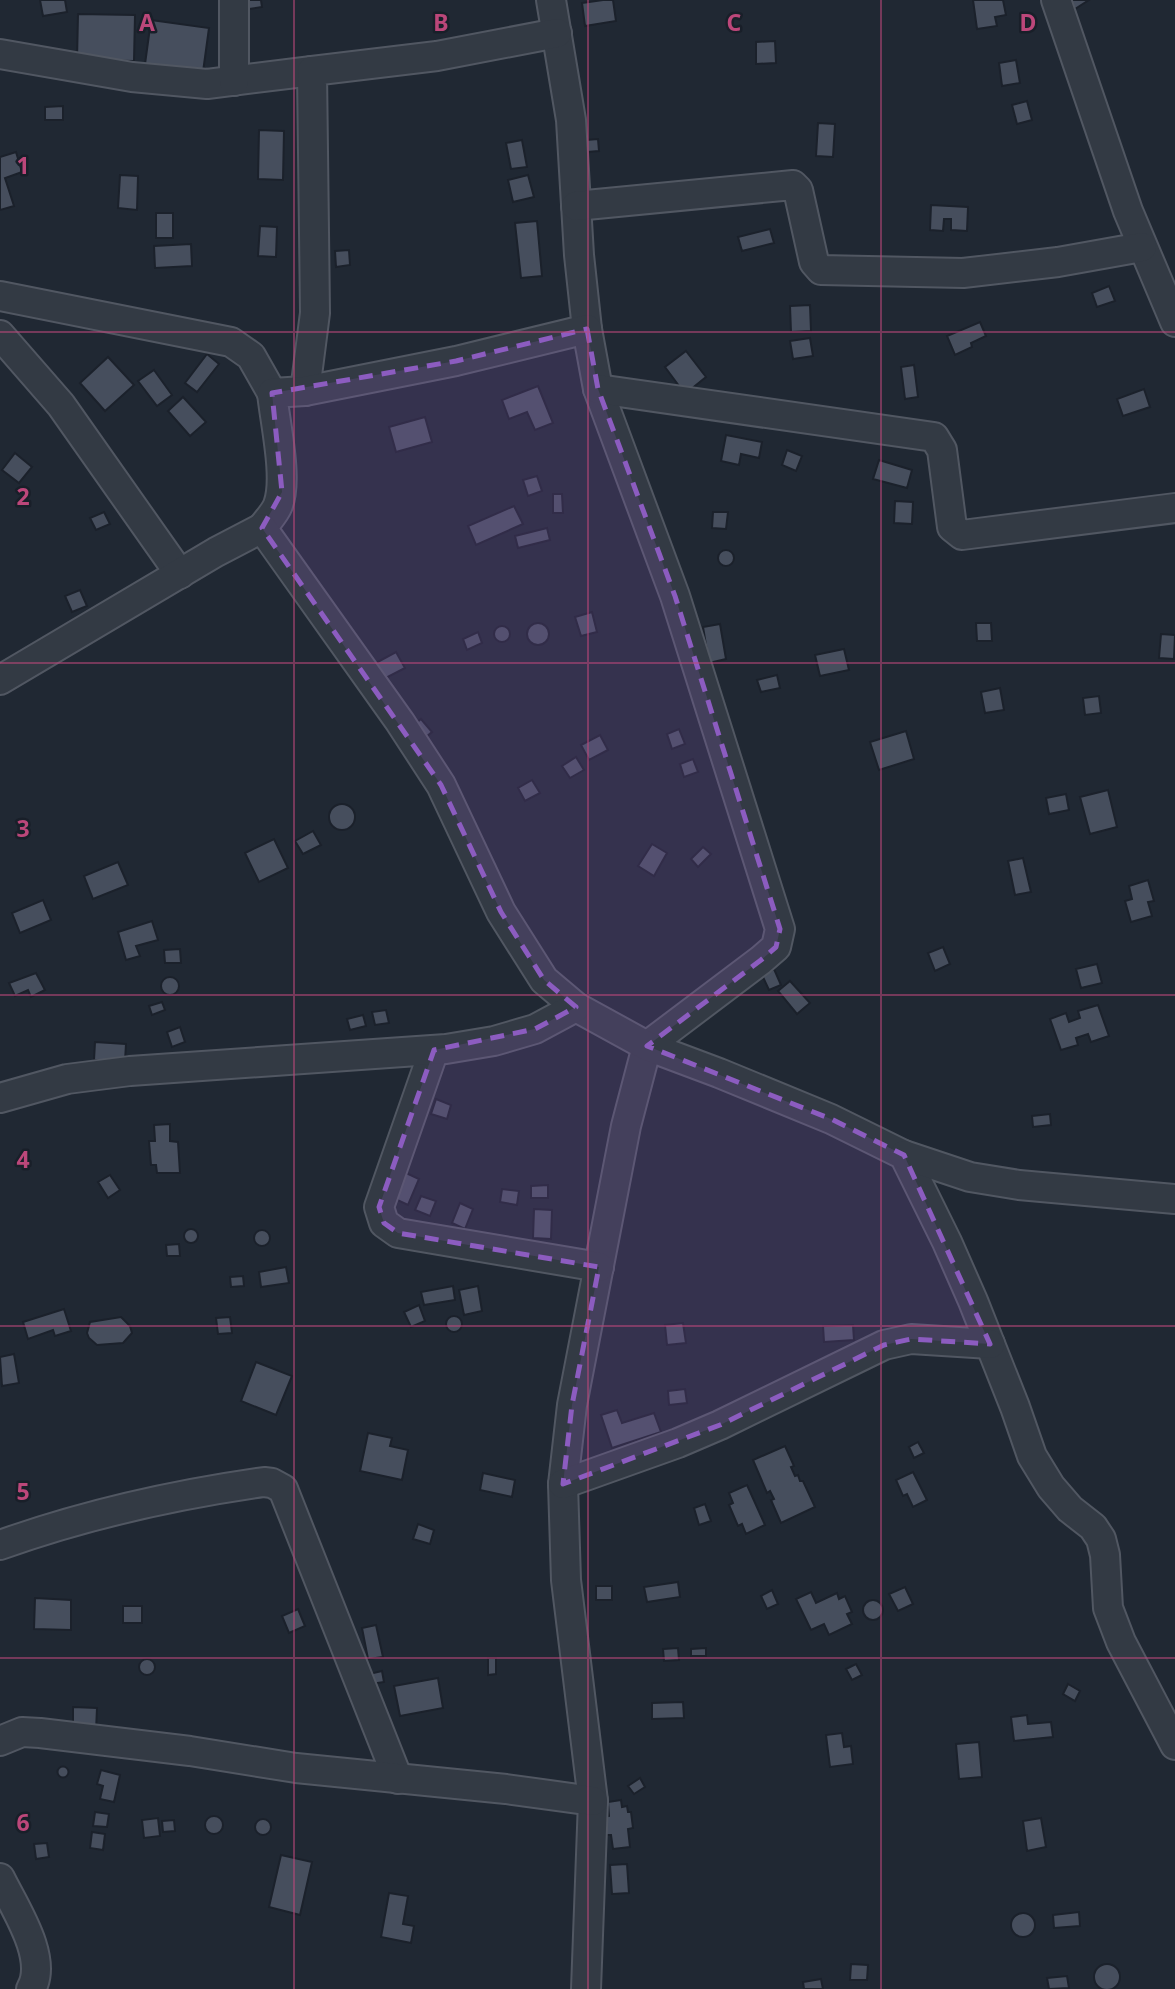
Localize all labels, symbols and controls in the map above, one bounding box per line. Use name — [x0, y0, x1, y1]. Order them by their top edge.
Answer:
text: A — [139, 6, 155, 38]
text: B — [433, 6, 449, 38]
text: C — [727, 6, 742, 38]
text: D — [1020, 6, 1036, 38]
text: 1 — [16, 149, 30, 181]
text: 2 — [16, 480, 30, 512]
text: 3 — [16, 812, 30, 844]
text: 4 — [16, 1143, 30, 1175]
text: 5 — [16, 1475, 30, 1507]
text: 6 — [16, 1806, 30, 1838]

